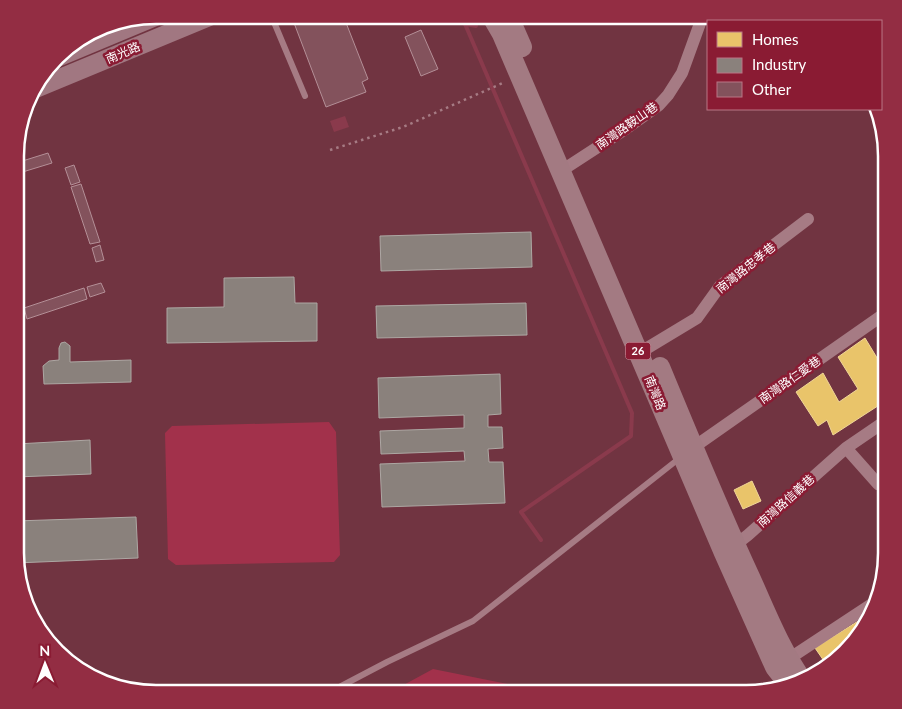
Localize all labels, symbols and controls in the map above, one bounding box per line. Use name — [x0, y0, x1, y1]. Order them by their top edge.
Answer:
legend — [707, 20, 882, 110]
text: Homes — [752, 30, 798, 48]
street label: 南光路 — [103, 39, 142, 66]
text: Industry — [752, 55, 807, 73]
text: Other — [752, 80, 792, 98]
street label: 南灣路鞍山巷 — [593, 99, 661, 152]
street label: 南灣路忠孝巷 — [713, 239, 778, 296]
road number: 26 — [626, 342, 650, 360]
street label: 南灣路仁愛巷 — [756, 353, 824, 406]
street label: 南灣路 — [642, 373, 669, 412]
street label: 南灣路信義巷 — [754, 471, 817, 530]
north arrow — [20, 639, 70, 689]
text: N — [39, 642, 50, 659]

